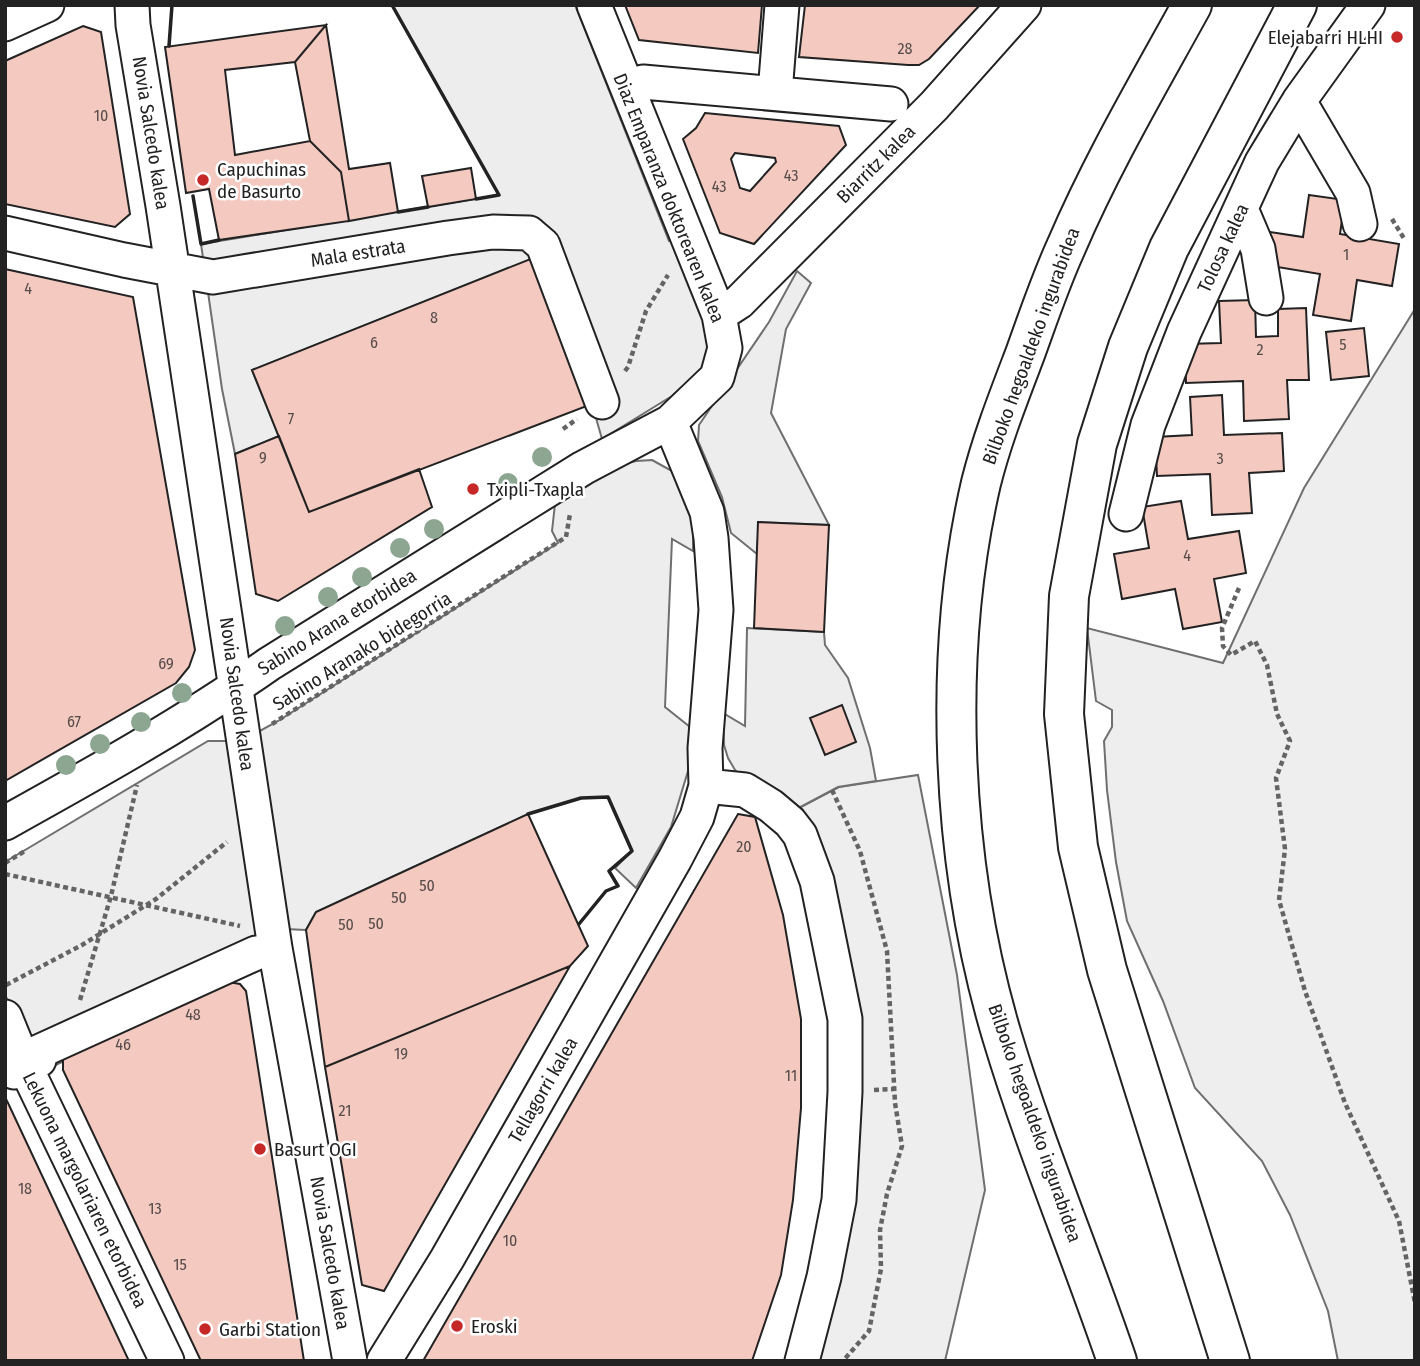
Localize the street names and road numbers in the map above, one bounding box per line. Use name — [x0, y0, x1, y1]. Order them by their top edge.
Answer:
street label: Novia Salcedo kalea — [128, 55, 174, 211]
street label: Diaz Emparanza doktorearen kalea — [608, 70, 730, 326]
street label: Biarritz kalea — [832, 120, 920, 208]
street label: Tolosa kalea — [1192, 200, 1254, 296]
street label: Bilboko hegoaldeko ingurabidea — [977, 224, 1085, 468]
street label: Mala estrata — [309, 234, 407, 272]
street label: Sabino Arana etorbidea — [253, 564, 421, 680]
street label: Sabino Aranako bidegorria — [268, 587, 456, 715]
street label: Novia Salcedo kalea — [215, 616, 259, 772]
street label: Bilboko hegoaldeko ingurabidea — [983, 1001, 1087, 1245]
street label: Tellagorri kalea — [503, 1033, 583, 1147]
street label: Lekuona margolariaren etorbidea — [18, 1068, 152, 1312]
street label: Novia Salcedo kalea — [305, 1175, 355, 1331]

